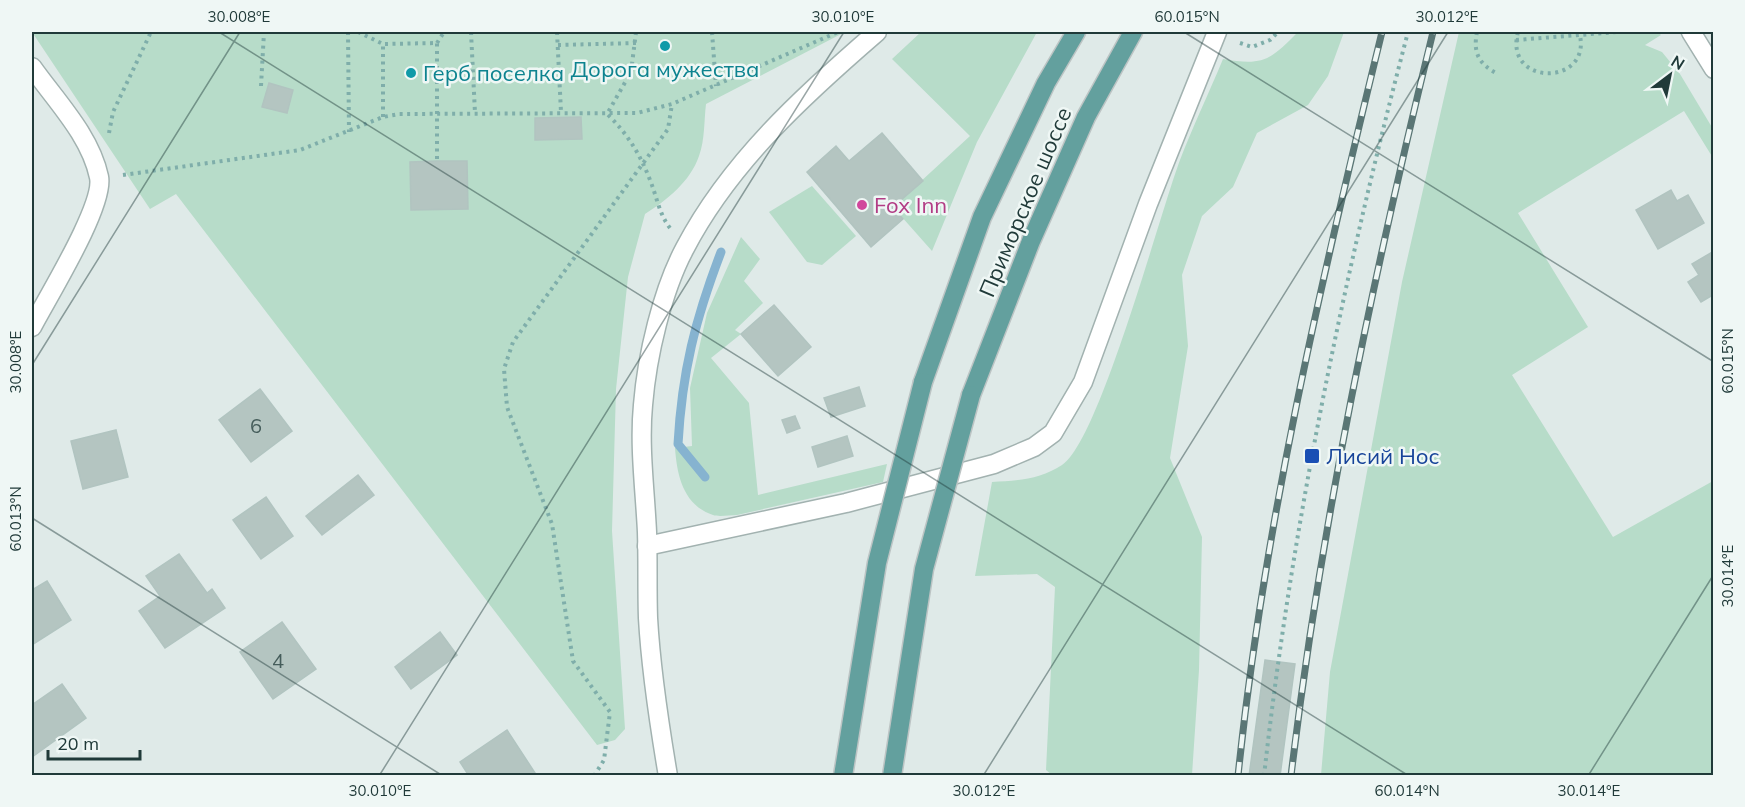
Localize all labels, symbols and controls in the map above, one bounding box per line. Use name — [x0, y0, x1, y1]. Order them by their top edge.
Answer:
text: 30.008°E — [208, 7, 271, 26]
text: 30.010°E — [812, 7, 875, 26]
text: 60.015°N — [1154, 7, 1220, 26]
text: 30.012°E — [1416, 7, 1479, 26]
marker: Дорога мужества — [658, 39, 672, 53]
north arrow — [1640, 45, 1700, 105]
text: N — [1668, 51, 1688, 74]
place label: Дорога мужества — [570, 55, 760, 83]
place label: Герб поселка — [423, 59, 564, 87]
marker: Герб поселка — [404, 66, 418, 80]
street label: Приморское шоссе — [972, 103, 1078, 301]
place label: Fox Inn — [874, 191, 947, 219]
marker: Fox Inn — [855, 198, 869, 212]
text: 60.015°N — [1718, 328, 1737, 394]
text: 30.008°E — [6, 330, 25, 393]
house number: 6 — [250, 413, 262, 438]
place label: Лисий Нос — [1326, 442, 1440, 470]
marker: Лисий Нос — [1303, 447, 1321, 465]
text: 60.013°N — [6, 486, 25, 552]
text: 30.014°E — [1718, 544, 1737, 607]
house number: 4 — [272, 648, 284, 673]
scale bar — [48, 723, 140, 761]
text: 20 m — [57, 732, 99, 755]
text: 30.010°E — [349, 781, 412, 800]
text: 30.012°E — [953, 781, 1016, 800]
text: 60.014°N — [1374, 781, 1440, 800]
text: 30.014°E — [1558, 781, 1621, 800]

